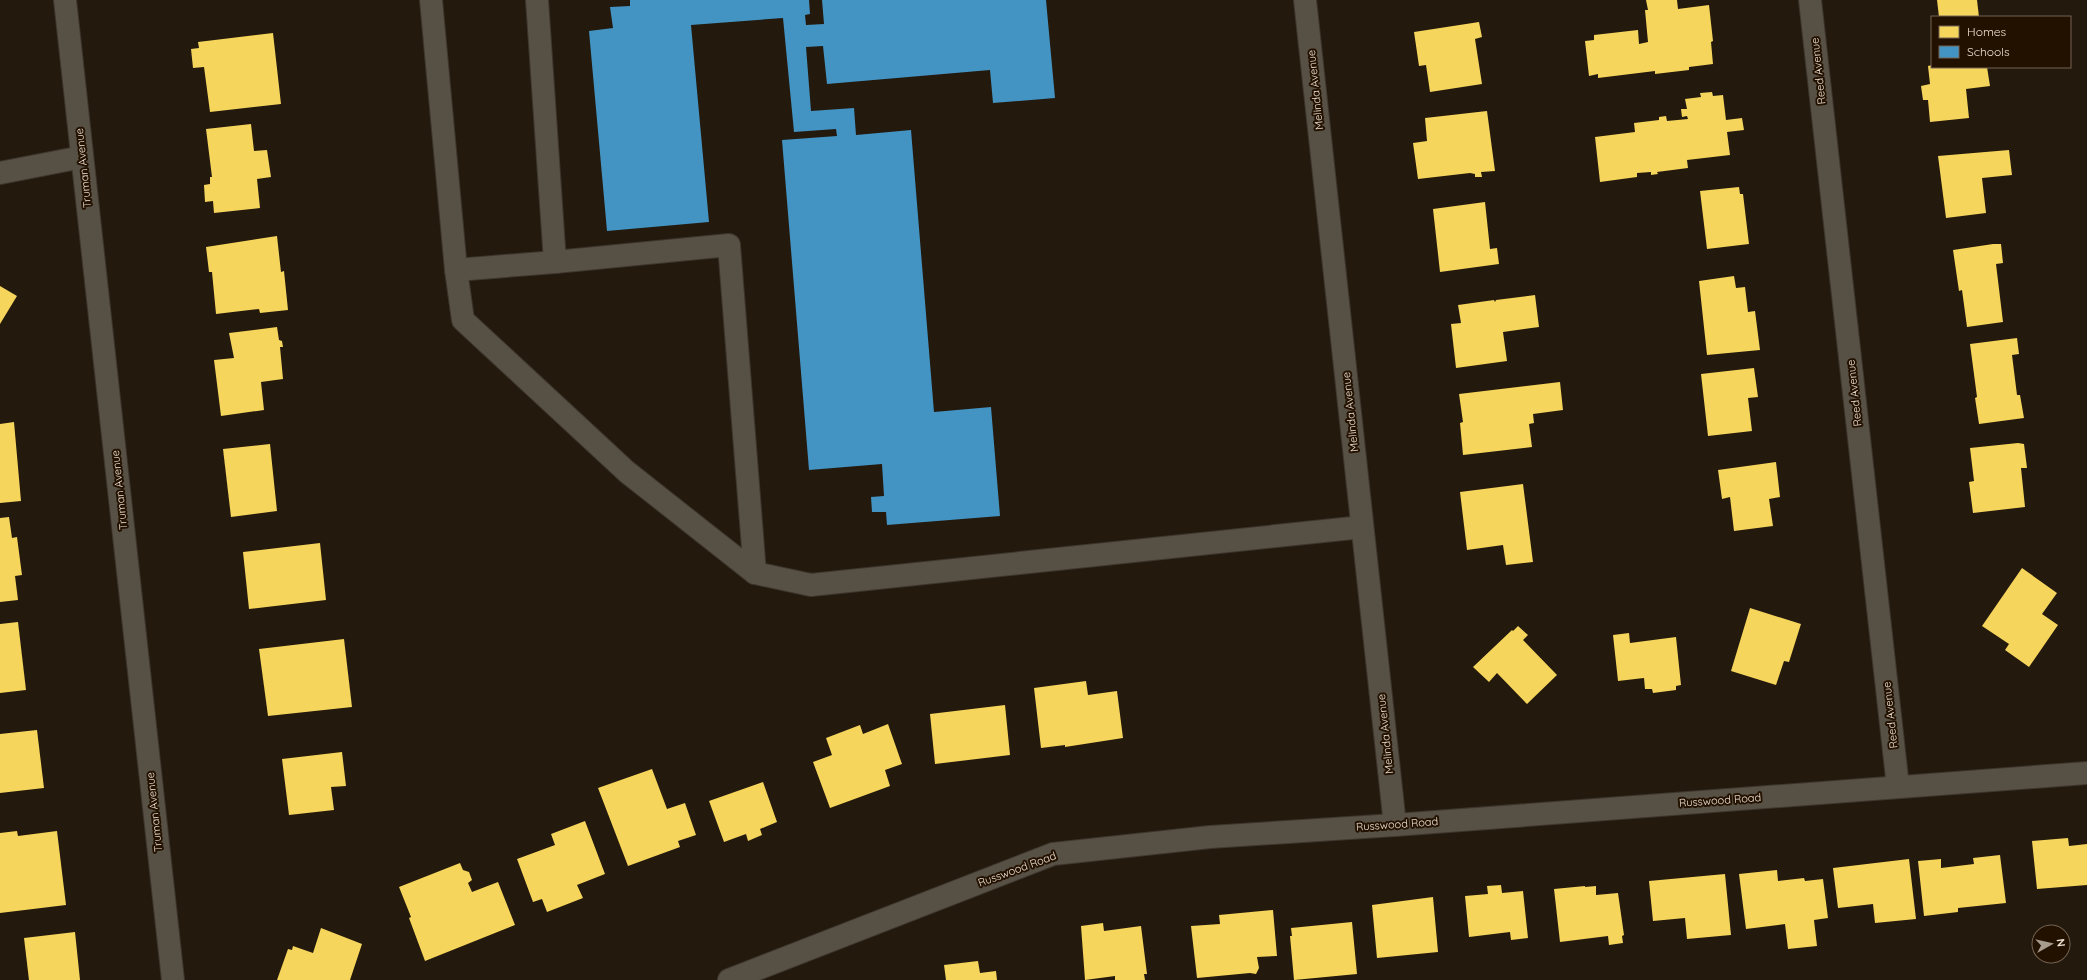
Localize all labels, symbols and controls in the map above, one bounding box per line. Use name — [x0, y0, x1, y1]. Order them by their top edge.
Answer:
legend — [1931, 16, 2071, 68]
text: Homes — [1967, 24, 2007, 39]
street label: Reed Avenue — [1808, 37, 1828, 105]
text: Schools — [1967, 44, 2010, 59]
street label: Melinda Avenue — [1304, 49, 1326, 131]
street label: Truman Avenue — [72, 127, 94, 209]
street label: Reed Avenue — [1844, 359, 1864, 427]
street label: Melinda Avenue — [1339, 371, 1361, 453]
street label: Truman Avenue — [108, 449, 130, 531]
street label: Reed Avenue — [1880, 681, 1900, 749]
street label: Melinda Avenue — [1374, 693, 1396, 775]
street label: Truman Avenue — [143, 771, 165, 853]
street label: Russwood Road — [1678, 790, 1762, 810]
street label: Russwood Road — [1355, 814, 1439, 834]
street label: Russwood Road — [976, 848, 1058, 890]
north arrow — [2031, 924, 2071, 964]
text: N — [2053, 938, 2068, 948]

